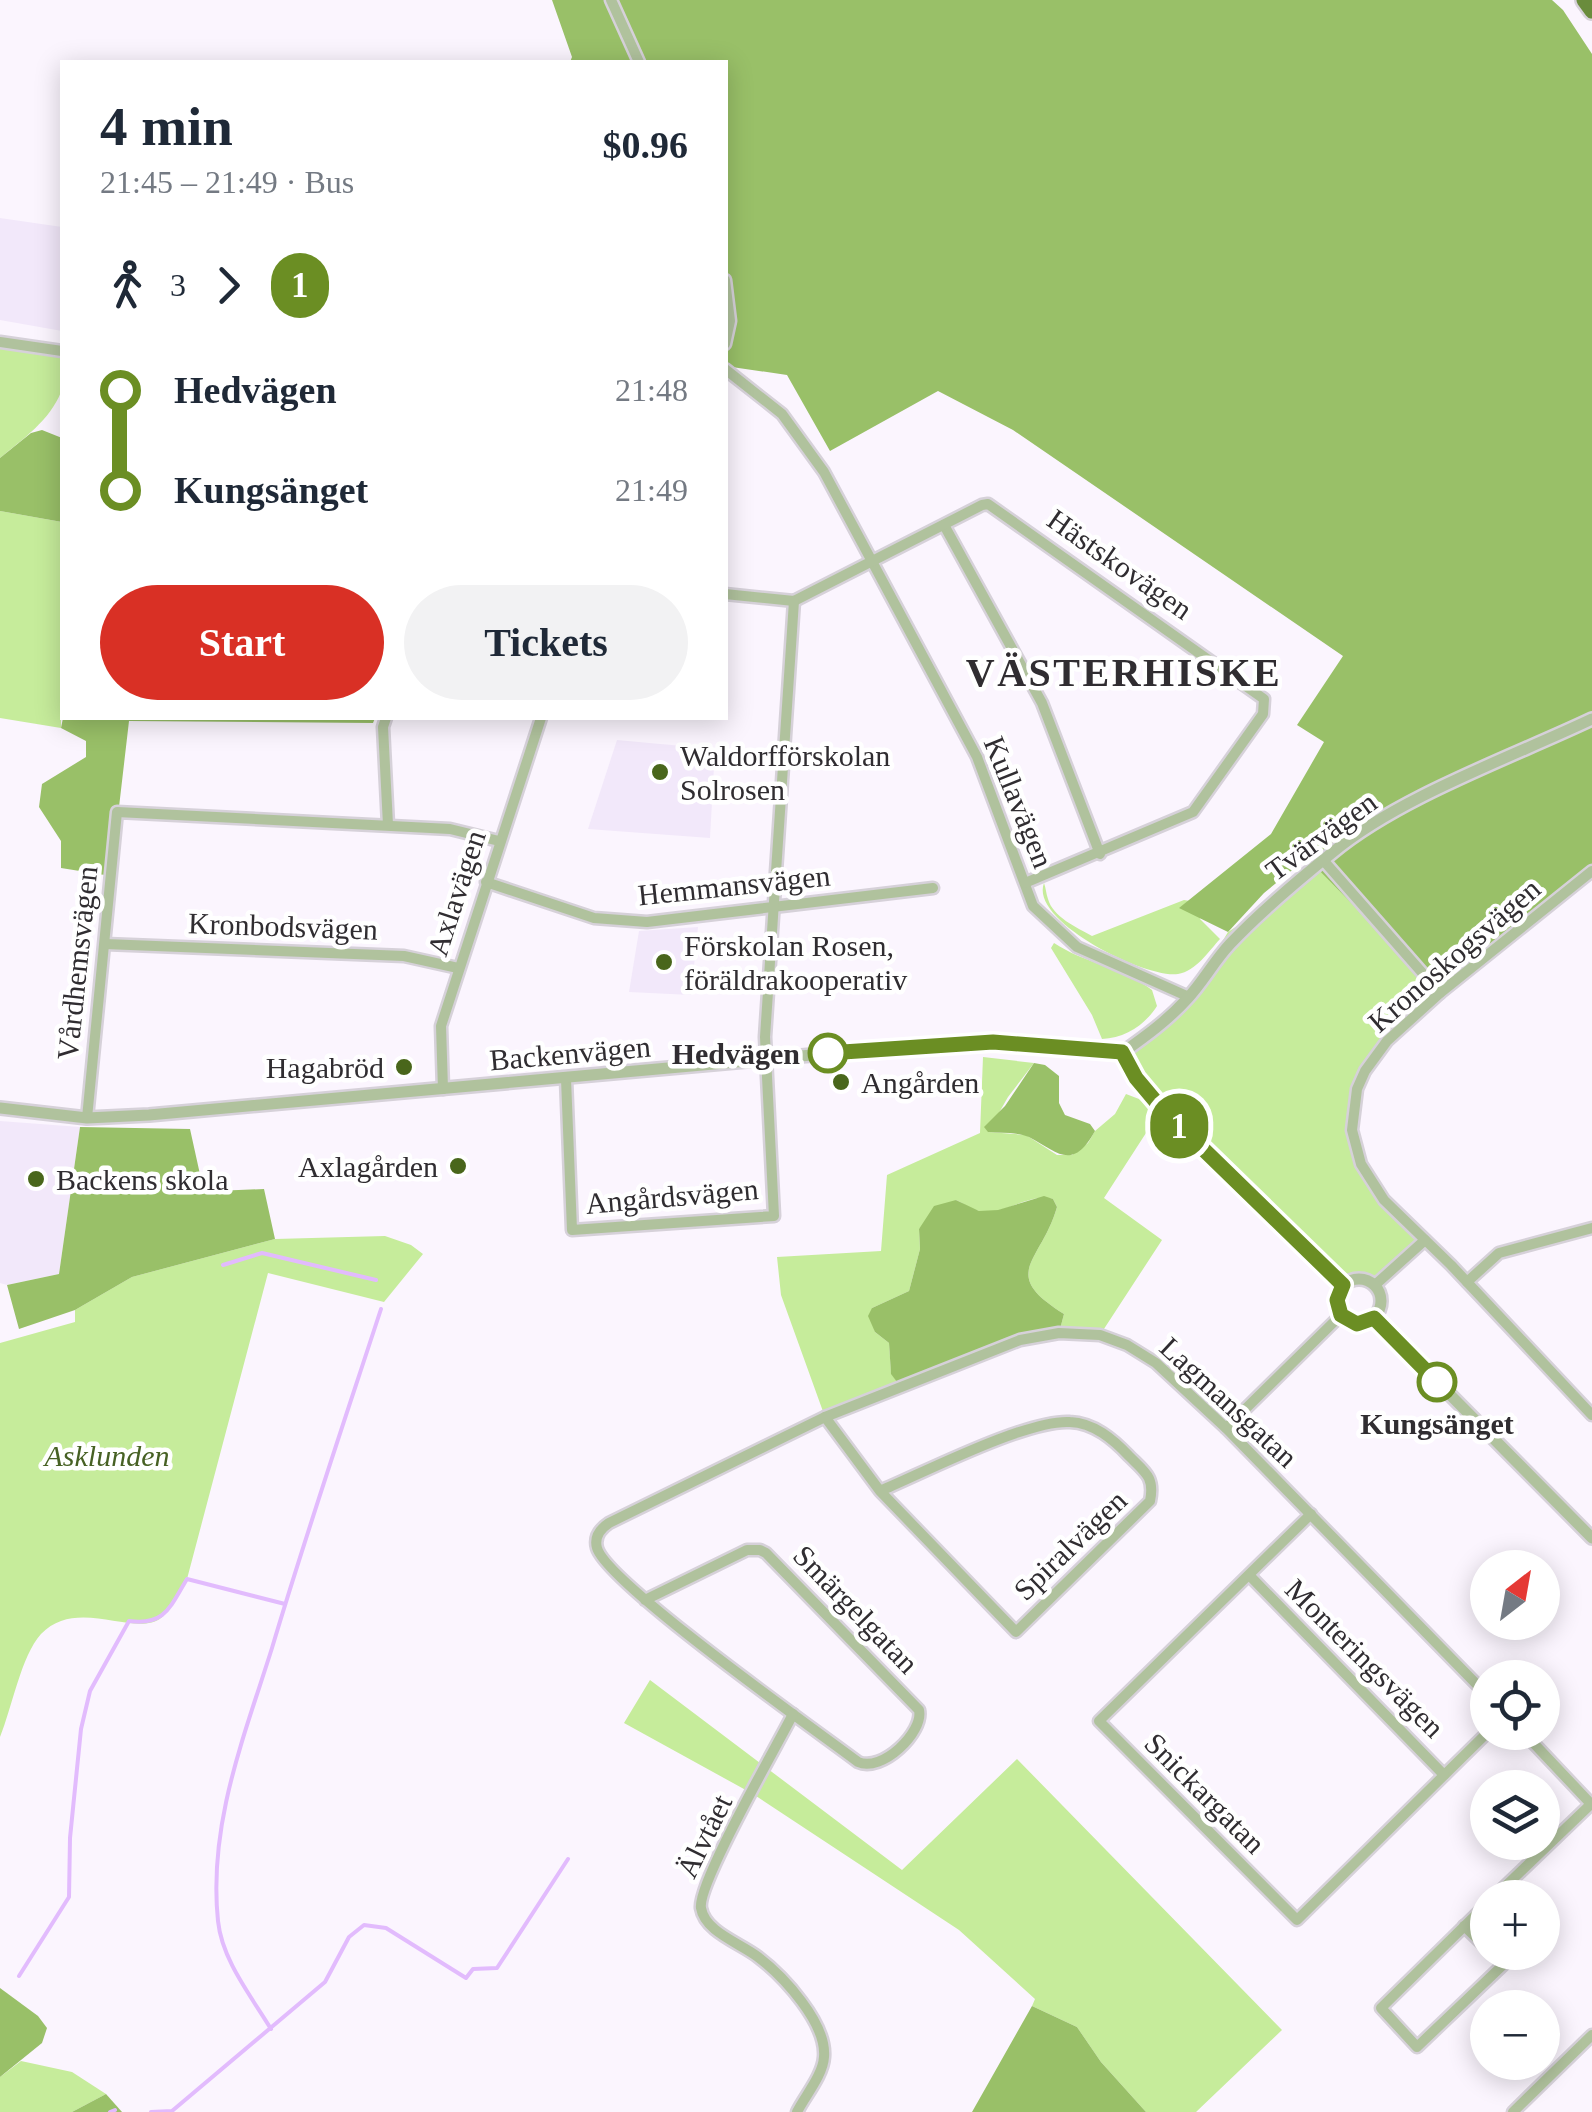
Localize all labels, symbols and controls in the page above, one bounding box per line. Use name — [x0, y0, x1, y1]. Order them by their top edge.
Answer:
text: 4 min — [100, 96, 233, 157]
text: $0.96 — [603, 124, 688, 166]
text: 21:45 – 21:49 · Bus — [100, 164, 354, 200]
icon: walk — [100, 258, 155, 313]
icon: forward — [201, 258, 256, 313]
text: 1 — [291, 266, 309, 305]
text: 3 — [170, 267, 186, 303]
text: Hedvägen — [174, 369, 337, 411]
text: 21:48 — [615, 372, 688, 408]
text: Kungsänget — [174, 469, 368, 511]
text: 21:49 — [615, 472, 688, 508]
street label: Hästskovägen — [1042, 502, 1198, 626]
button: Start — [100, 585, 384, 700]
button: Tickets — [404, 585, 688, 700]
district label: VÄSTERHISKE — [966, 650, 1282, 695]
street label: Kullavägen — [978, 732, 1060, 872]
place label: Waldorfförskolan Solrosen — [680, 739, 890, 806]
marker: Waldorfförskolan Solrosen — [649, 761, 671, 783]
street label: Tvärvägen — [1259, 785, 1383, 887]
street label: Axlavägen — [420, 826, 492, 960]
street label: Hemmansvägen — [636, 858, 832, 912]
street label: Vårdhemsvägen — [50, 864, 104, 1062]
street label: Kronoskogsvägen — [1361, 871, 1547, 1039]
street label: Kronbodsvägen — [187, 906, 379, 946]
place label: Förskolan Rosen, föräldrakooperativ — [684, 929, 907, 996]
marker: Förskolan Rosen, föräldrakooperativ — [653, 951, 675, 973]
street label: Backenvägen — [488, 1030, 652, 1076]
marker: Hedvägen — [809, 1034, 847, 1072]
place label: Hedvägen — [672, 1037, 800, 1070]
place label: Hagabröd — [266, 1051, 384, 1084]
marker: Hagabröd — [393, 1056, 415, 1078]
place label: Angården — [861, 1066, 979, 1099]
marker: Angården — [830, 1071, 852, 1093]
line badge: 1 — [1146, 1094, 1212, 1158]
text: 1 — [1170, 1107, 1188, 1146]
place label: Axlagården — [298, 1150, 438, 1183]
marker: Axlagården — [447, 1155, 469, 1177]
place label: Backens skola — [56, 1163, 228, 1196]
marker: Backens skola — [25, 1168, 47, 1190]
street label: Angårdsvägen — [584, 1172, 760, 1220]
street label: Lagmansgatan — [1154, 1330, 1304, 1474]
marker: Kungsänget — [1418, 1363, 1456, 1401]
place label: Kungsänget — [1360, 1407, 1514, 1440]
park label: Asklunden — [43, 1439, 169, 1472]
street label: Spiralvägen — [1007, 1483, 1133, 1607]
street label: Smärgelgatan — [787, 1538, 925, 1680]
north arrow — [1470, 1550, 1560, 1640]
map controls — [1470, 1550, 1560, 2080]
street label: Monteringsvägen — [1279, 1572, 1451, 1744]
button: locate — [1470, 1660, 1560, 1750]
street label: Snickargatan — [1138, 1726, 1272, 1860]
button: layers — [1470, 1770, 1560, 1860]
street label: Älvtået — [670, 1788, 738, 1883]
button: + — [1470, 1880, 1560, 1970]
button: − — [1470, 1990, 1560, 2080]

